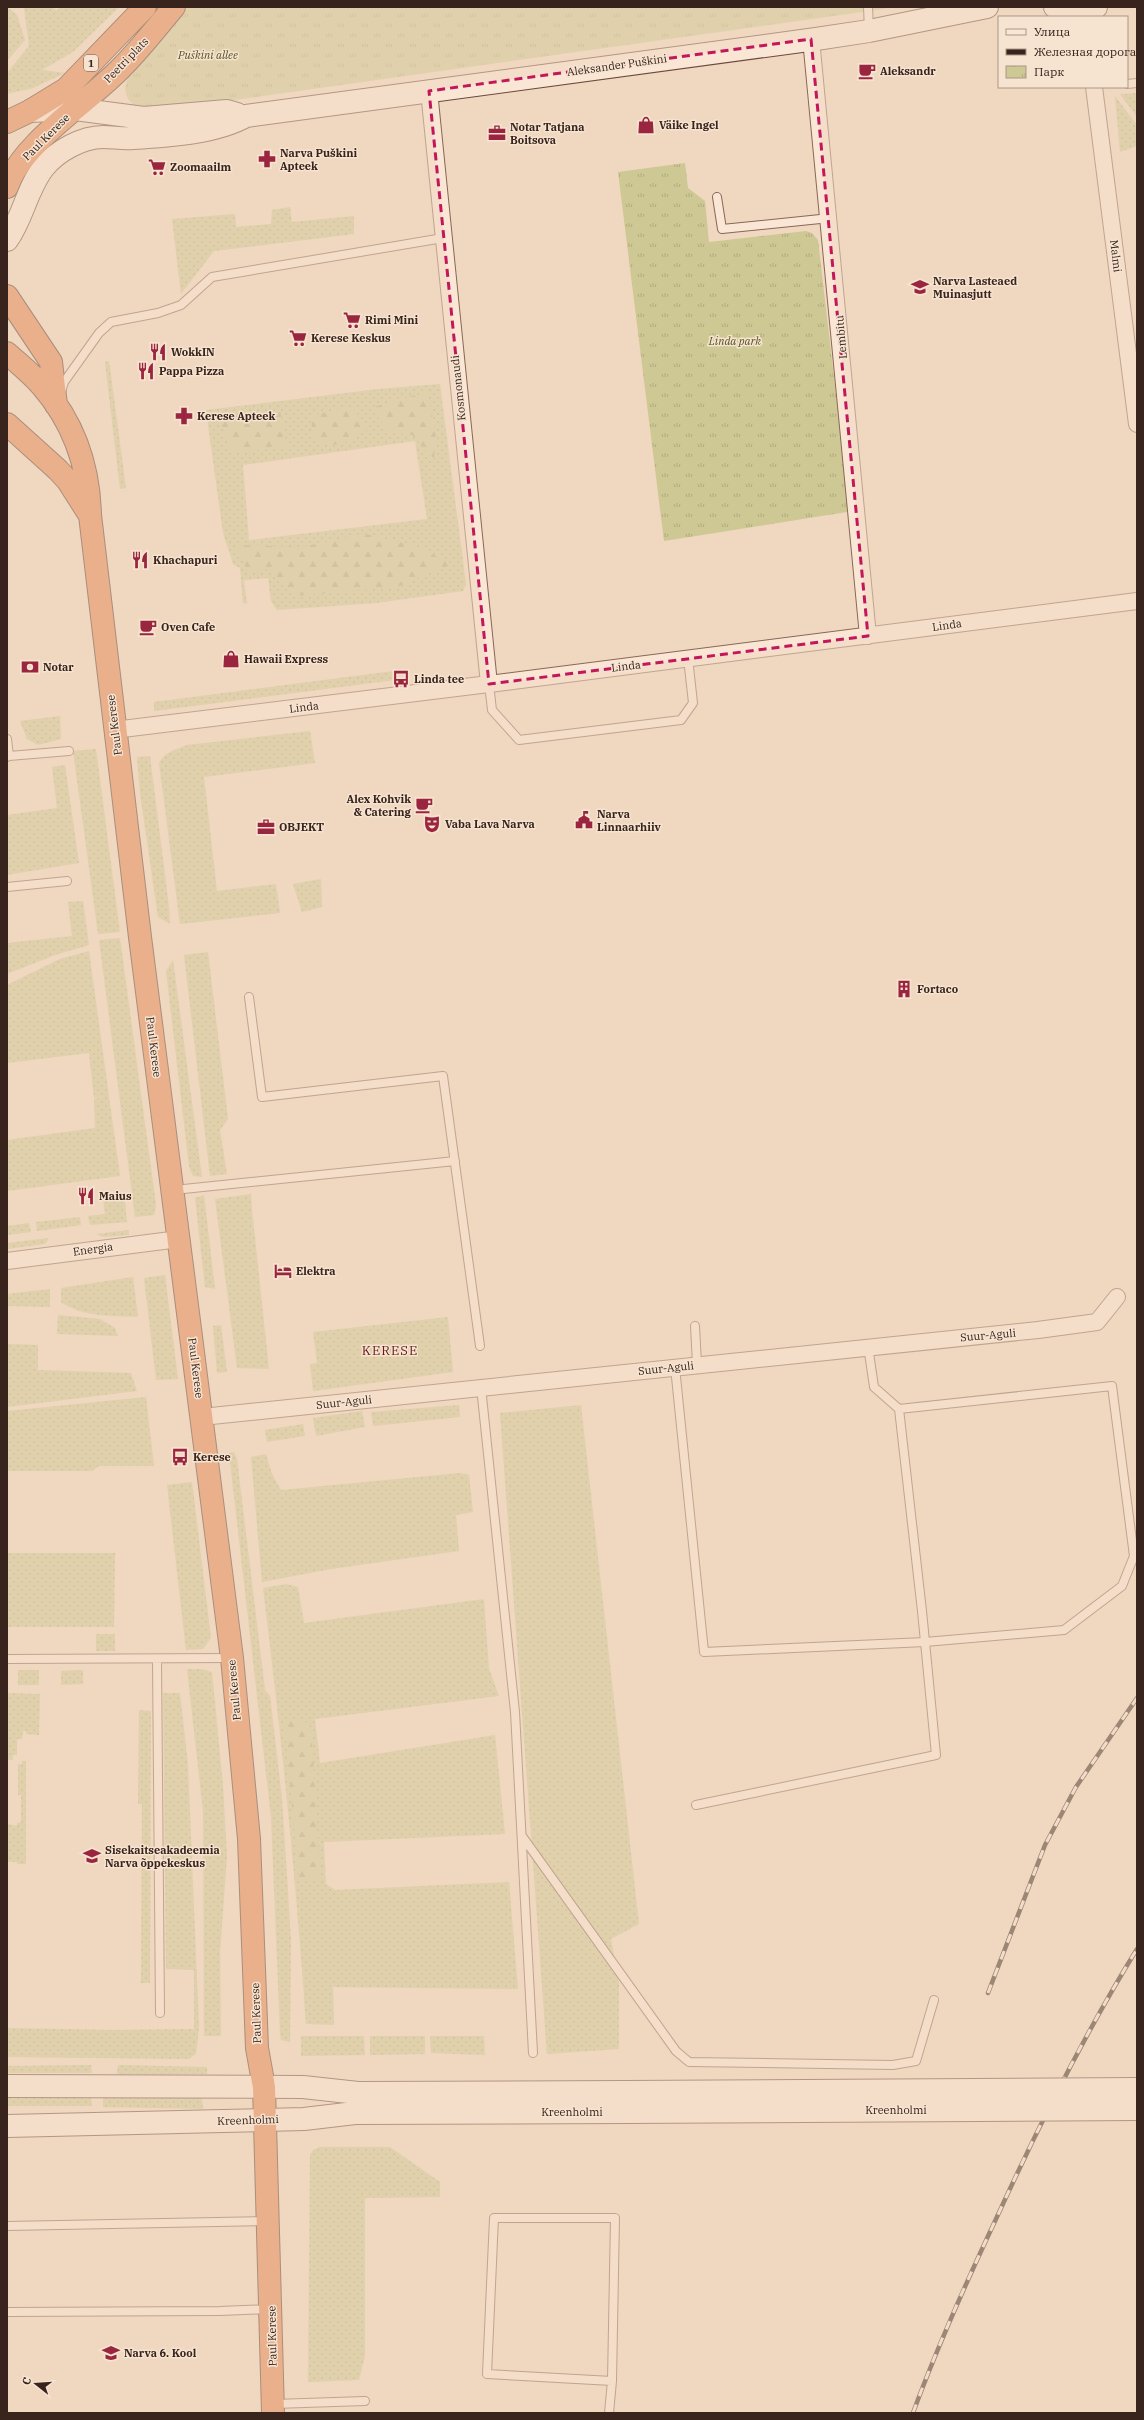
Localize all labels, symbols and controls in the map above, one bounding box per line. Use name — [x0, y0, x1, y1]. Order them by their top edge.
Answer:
legend — [998, 16, 1128, 88]
text: Улица — [1034, 24, 1071, 39]
street label: Peetri plats — [101, 34, 151, 86]
text: Железная дорога — [1034, 44, 1137, 59]
park label: Puškini allee — [177, 48, 238, 62]
street label: Aleksander Puškini — [566, 51, 668, 79]
road number: 1 — [84, 55, 98, 71]
cafe icon: Aleksandr — [857, 61, 877, 81]
place label: Aleksandr — [880, 64, 936, 78]
text: Парк — [1034, 64, 1064, 79]
street label: Paul Kerese — [20, 111, 72, 163]
shop icon: Väike Ingel — [636, 115, 656, 135]
place label: Väike Ingel — [659, 118, 719, 132]
place label: Notar Tatjana Boitsova — [510, 120, 585, 147]
office icon: Notar Tatjana Boitsova — [487, 123, 507, 143]
place label: Narva Puškini Apteek — [280, 146, 357, 173]
pharmacy icon: Narva Puškini Apteek — [257, 149, 277, 169]
supermarket icon: Zoomaailm — [147, 157, 167, 177]
place label: Zoomaailm — [170, 160, 232, 174]
street label: Malmi — [1107, 239, 1125, 274]
place label: Narva Lasteaed Muinasjutt — [933, 274, 1017, 301]
school or university icon: Narva Lasteaed Muinasjutt — [910, 277, 930, 297]
supermarket icon: Rimi Mini — [342, 310, 362, 330]
place label: Rimi Mini — [365, 313, 419, 327]
street label: Lembitu — [832, 314, 850, 359]
supermarket icon: Kerese Keskus — [288, 328, 308, 348]
place label: Kerese Keskus — [311, 331, 391, 345]
park label: Linda park — [708, 334, 761, 348]
restaurant icon: WokkIN — [148, 342, 168, 362]
place label: WokkIN — [171, 345, 215, 359]
street label: Kosmonaudi — [448, 354, 468, 421]
restaurant icon: Pappa Pizza — [136, 361, 156, 381]
place label: Pappa Pizza — [159, 364, 224, 378]
pharmacy icon: Kerese Apteek — [174, 406, 194, 426]
place label: Kerese Apteek — [197, 409, 275, 423]
restaurant icon: Khachapuri — [130, 550, 150, 570]
place label: Khachapuri — [153, 553, 218, 567]
street label: Linda — [931, 616, 963, 634]
cafe icon: Oven Cafe — [138, 617, 158, 637]
place label: Oven Cafe — [161, 620, 215, 634]
shop icon: Hawaii Express — [221, 649, 241, 669]
place label: Hawaii Express — [244, 652, 328, 666]
bank icon: Notar — [20, 657, 40, 677]
street label: Linda — [610, 657, 642, 675]
place label: Notar — [43, 660, 74, 674]
bus stop icon: Linda tee — [391, 669, 411, 689]
place label: Linda tee — [414, 672, 464, 686]
street label: Paul Kerese — [103, 694, 125, 756]
street label: Linda — [288, 698, 320, 716]
place label: Alex Kohvik & Catering — [346, 792, 412, 819]
cafe icon: Alex Kohvik & Catering — [414, 795, 434, 815]
place label: Narva Linnaarhiiv — [597, 807, 662, 834]
public building icon: Narva Linnaarhiiv — [574, 810, 594, 830]
theatre icon: Vaba Lava Narva — [422, 814, 442, 834]
office icon: OBJEKT — [256, 817, 276, 837]
place label: Vaba Lava Narva — [445, 817, 535, 831]
place label: OBJEKT — [279, 820, 324, 834]
building icon: Fortaco — [894, 979, 914, 999]
place label: Fortaco — [917, 982, 958, 996]
street label: Paul Kerese — [143, 1016, 165, 1078]
restaurant icon: Maius — [76, 1186, 96, 1206]
place label: Maius — [99, 1189, 132, 1203]
street label: Energia — [72, 1239, 114, 1259]
hotel icon: Elektra — [273, 1261, 293, 1281]
place label: Elektra — [296, 1264, 336, 1278]
street label: Suur-Aguli — [959, 1326, 1017, 1344]
street label: Paul Kerese — [185, 1337, 207, 1399]
district label: KERESE — [362, 1342, 418, 1359]
street label: Suur-Aguli — [637, 1358, 695, 1378]
street label: Suur-Aguli — [315, 1392, 373, 1412]
bus stop icon: Kerese — [170, 1447, 190, 1467]
place label: Kerese — [193, 1450, 231, 1464]
street label: Paul Kerese — [224, 1659, 244, 1721]
place label: Sisekaitseakadeemia Narva õppekeskus — [105, 1843, 220, 1870]
school or university icon: Sisekaitseakadeemia Narva õppekeskus — [82, 1846, 102, 1866]
street label: Paul Kerese — [248, 1982, 264, 2044]
street label: Kreenholmi — [865, 2103, 927, 2117]
street label: Kreenholmi — [541, 2105, 603, 2119]
street label: Kreenholmi — [217, 2112, 280, 2128]
street label: Paul Kerese — [264, 2305, 280, 2367]
school or university icon: Narva 6. Kool — [101, 2343, 121, 2363]
place label: Narva 6. Kool — [124, 2346, 197, 2360]
north arrow — [16, 2364, 56, 2404]
text: С — [19, 2376, 34, 2387]

